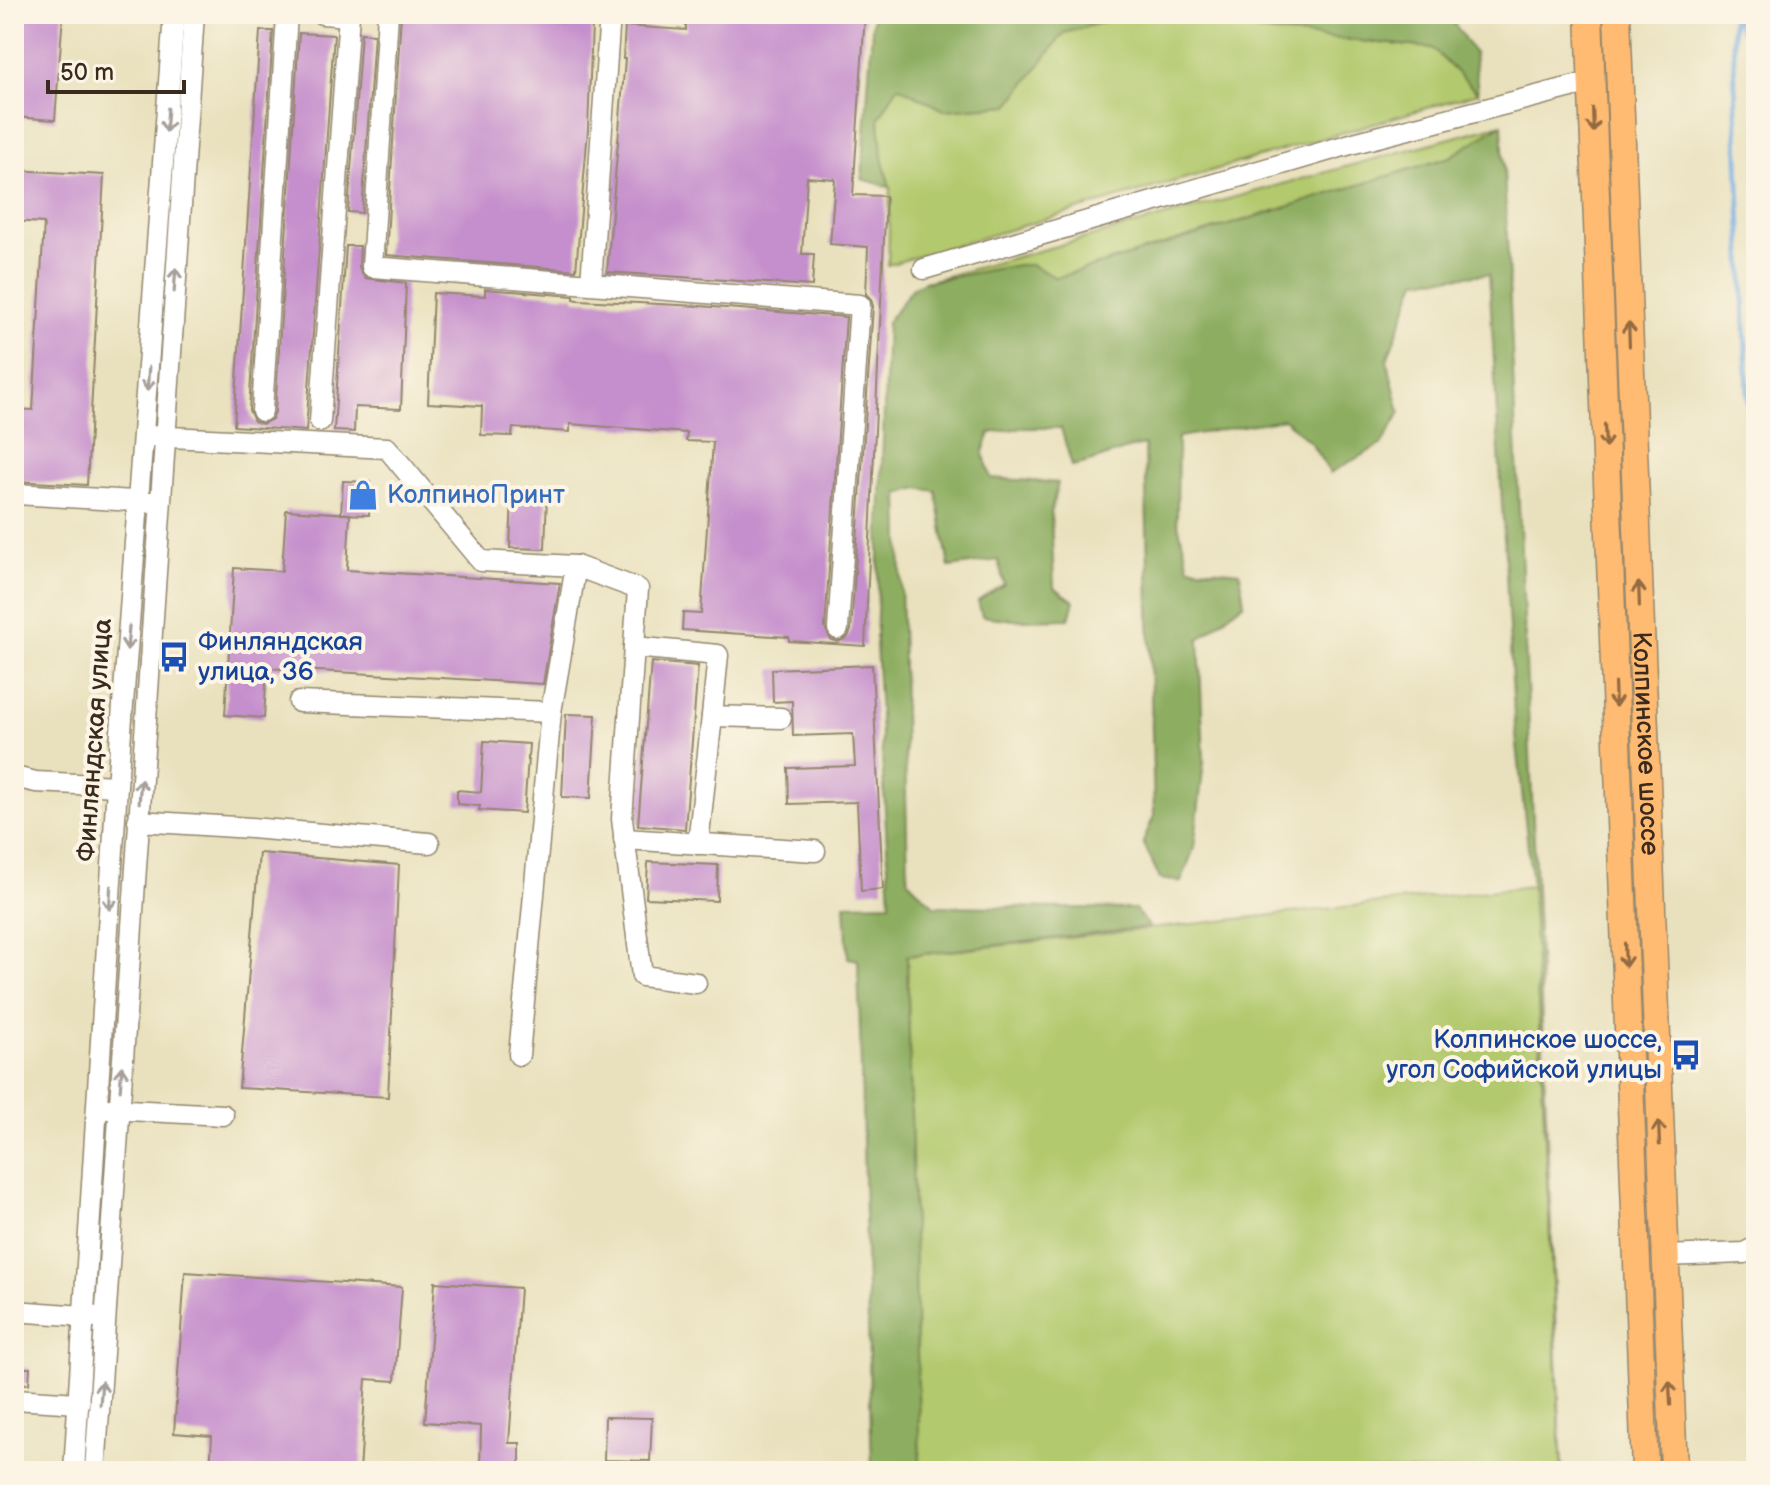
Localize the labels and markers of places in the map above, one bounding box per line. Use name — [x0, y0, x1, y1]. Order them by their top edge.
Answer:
shop icon: КолпиноПринт — [346, 478, 380, 512]
place label: КолпиноПринт — [387, 480, 565, 511]
place label: Финляндская улица, 36 — [198, 627, 363, 688]
bus stop icon: Финляндская улица, 36 — [157, 640, 191, 674]
place label: Колпинское шоссе, угол Софийской улицы — [1386, 1025, 1662, 1086]
bus stop icon: Колпинское шоссе, угол Софийской улицы — [1669, 1038, 1703, 1072]

